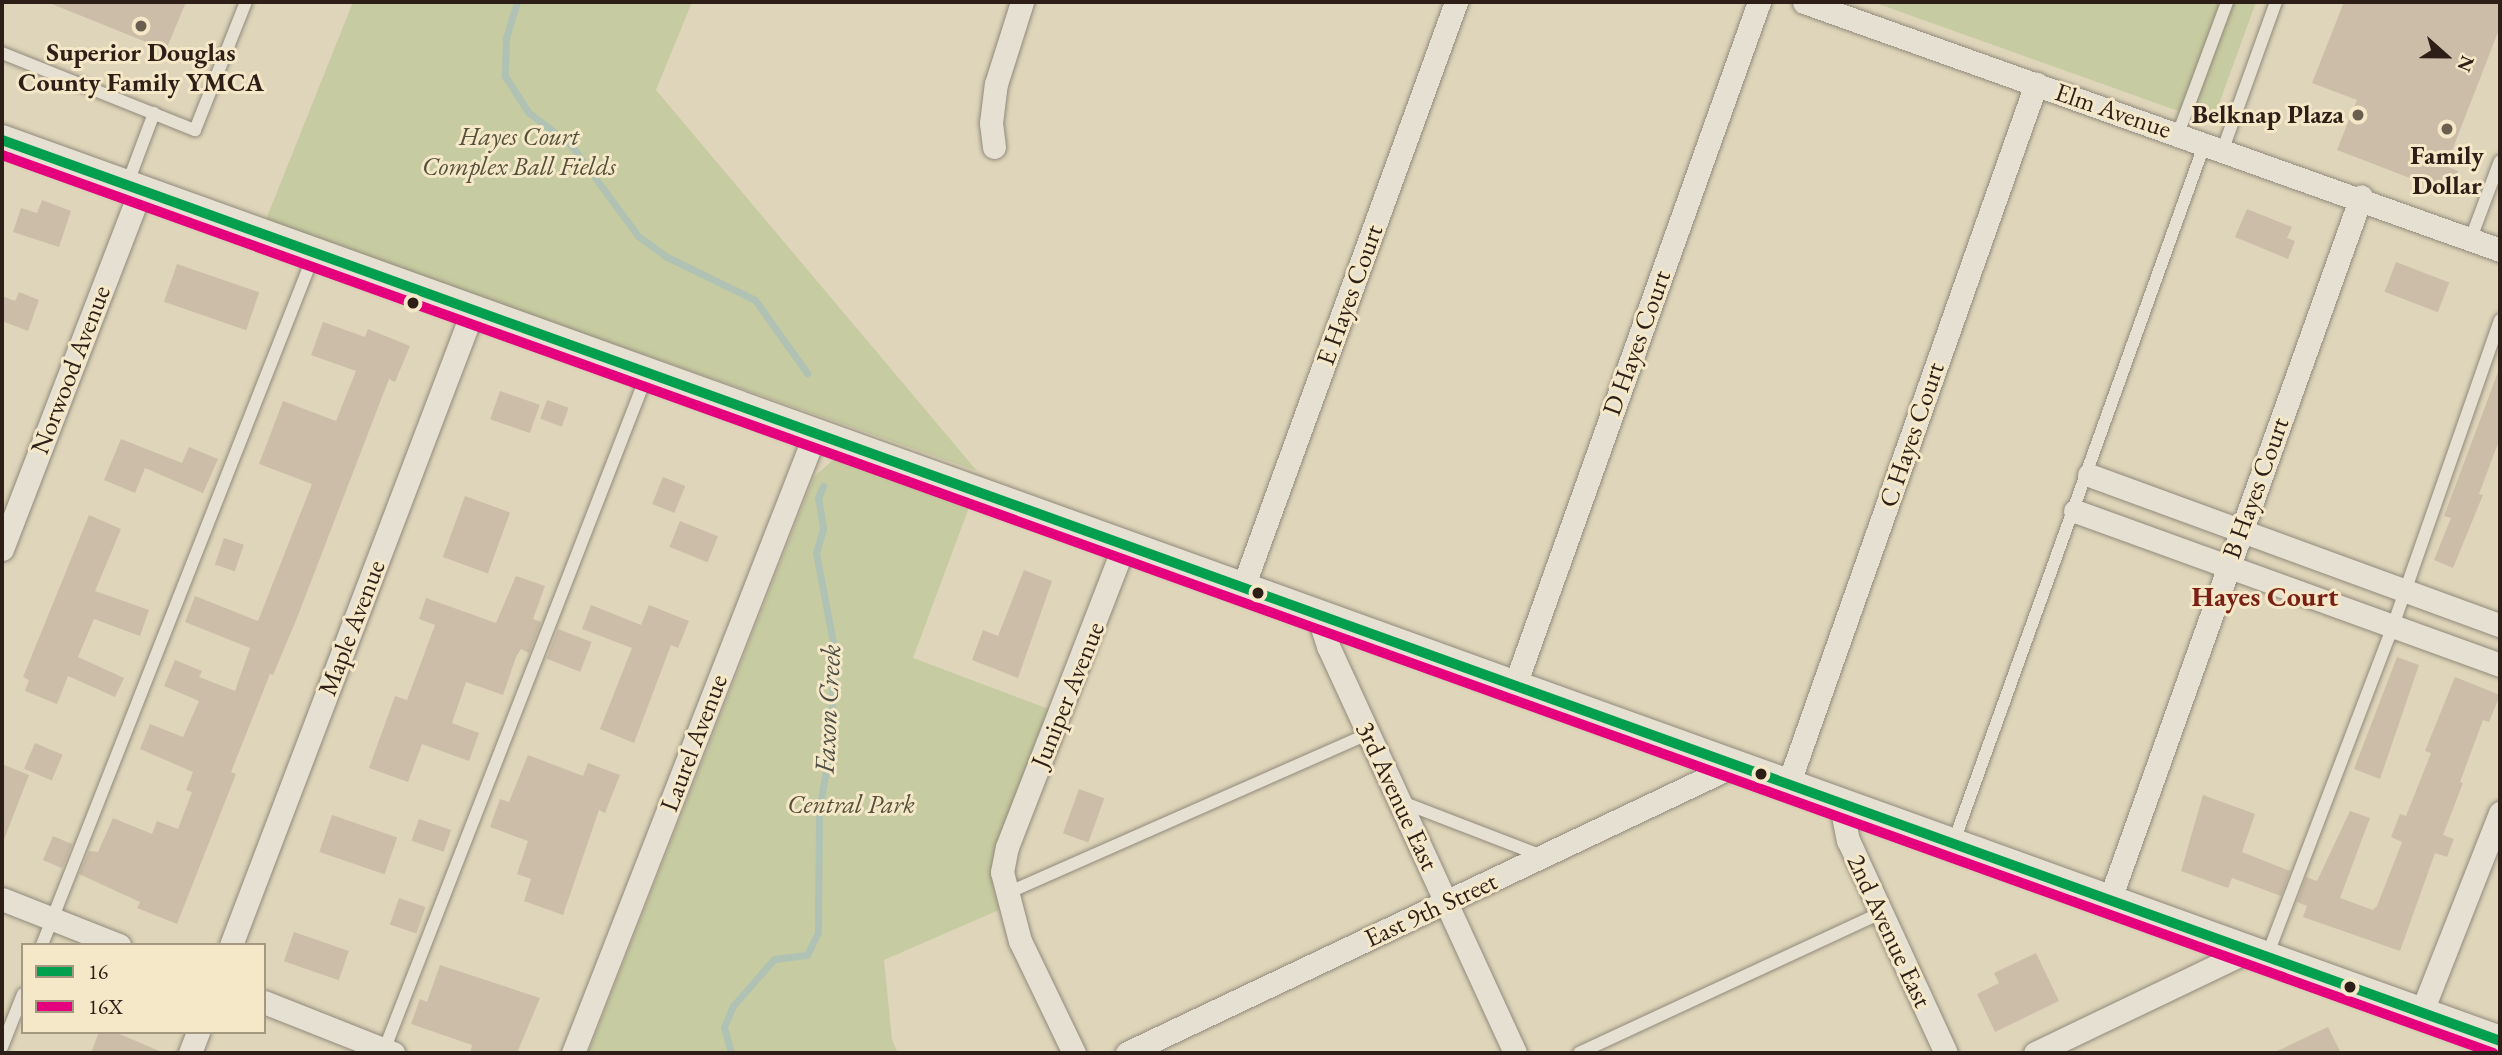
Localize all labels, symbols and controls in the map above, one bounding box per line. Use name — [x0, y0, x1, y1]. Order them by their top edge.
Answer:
marker: Superior Douglas County Family YMCA — [133, 18, 149, 34]
north arrow — [2411, 21, 2481, 91]
place label: Superior Douglas County Family YMCA — [18, 37, 264, 98]
text: N — [2452, 52, 2480, 75]
street label: Elm Avenue — [2051, 77, 2175, 145]
place label: Belknap Plaza — [2192, 99, 2344, 131]
marker: Belknap Plaza — [2350, 107, 2366, 123]
park label: Hayes Court Complex Ball Fields — [422, 121, 616, 182]
marker: Family Dollar — [2439, 121, 2455, 137]
place label: Family Dollar — [2410, 140, 2484, 202]
street label: E Hayes Court — [1310, 220, 1390, 370]
street label: D Hayes Court — [1596, 266, 1678, 420]
street label: Norwood Avenue — [25, 281, 117, 459]
unlabelled marker — [406, 296, 420, 310]
street label: C Hayes Court — [1873, 358, 1951, 512]
street label: B Hayes Court — [2216, 413, 2296, 563]
street label: Maple Avenue — [312, 556, 392, 700]
district label: Hayes Court — [2192, 579, 2338, 613]
unlabelled marker — [1251, 586, 1265, 600]
street label: Juniper Avenue — [1025, 617, 1111, 773]
water label: Faxon Creek — [807, 643, 847, 775]
street label: Laurel Avenue — [654, 670, 734, 816]
street label: 3rd Avenue East — [1349, 717, 1445, 875]
unlabelled marker — [1754, 767, 1768, 781]
park label: Central Park — [787, 789, 915, 821]
street label: 2nd Avenue East — [1840, 849, 1938, 1013]
street label: East 9th Street — [1360, 866, 1502, 954]
legend — [21, 943, 266, 1034]
text: 16 — [88, 958, 108, 985]
unlabelled marker — [2343, 980, 2357, 994]
text: 16X — [88, 993, 123, 1020]

